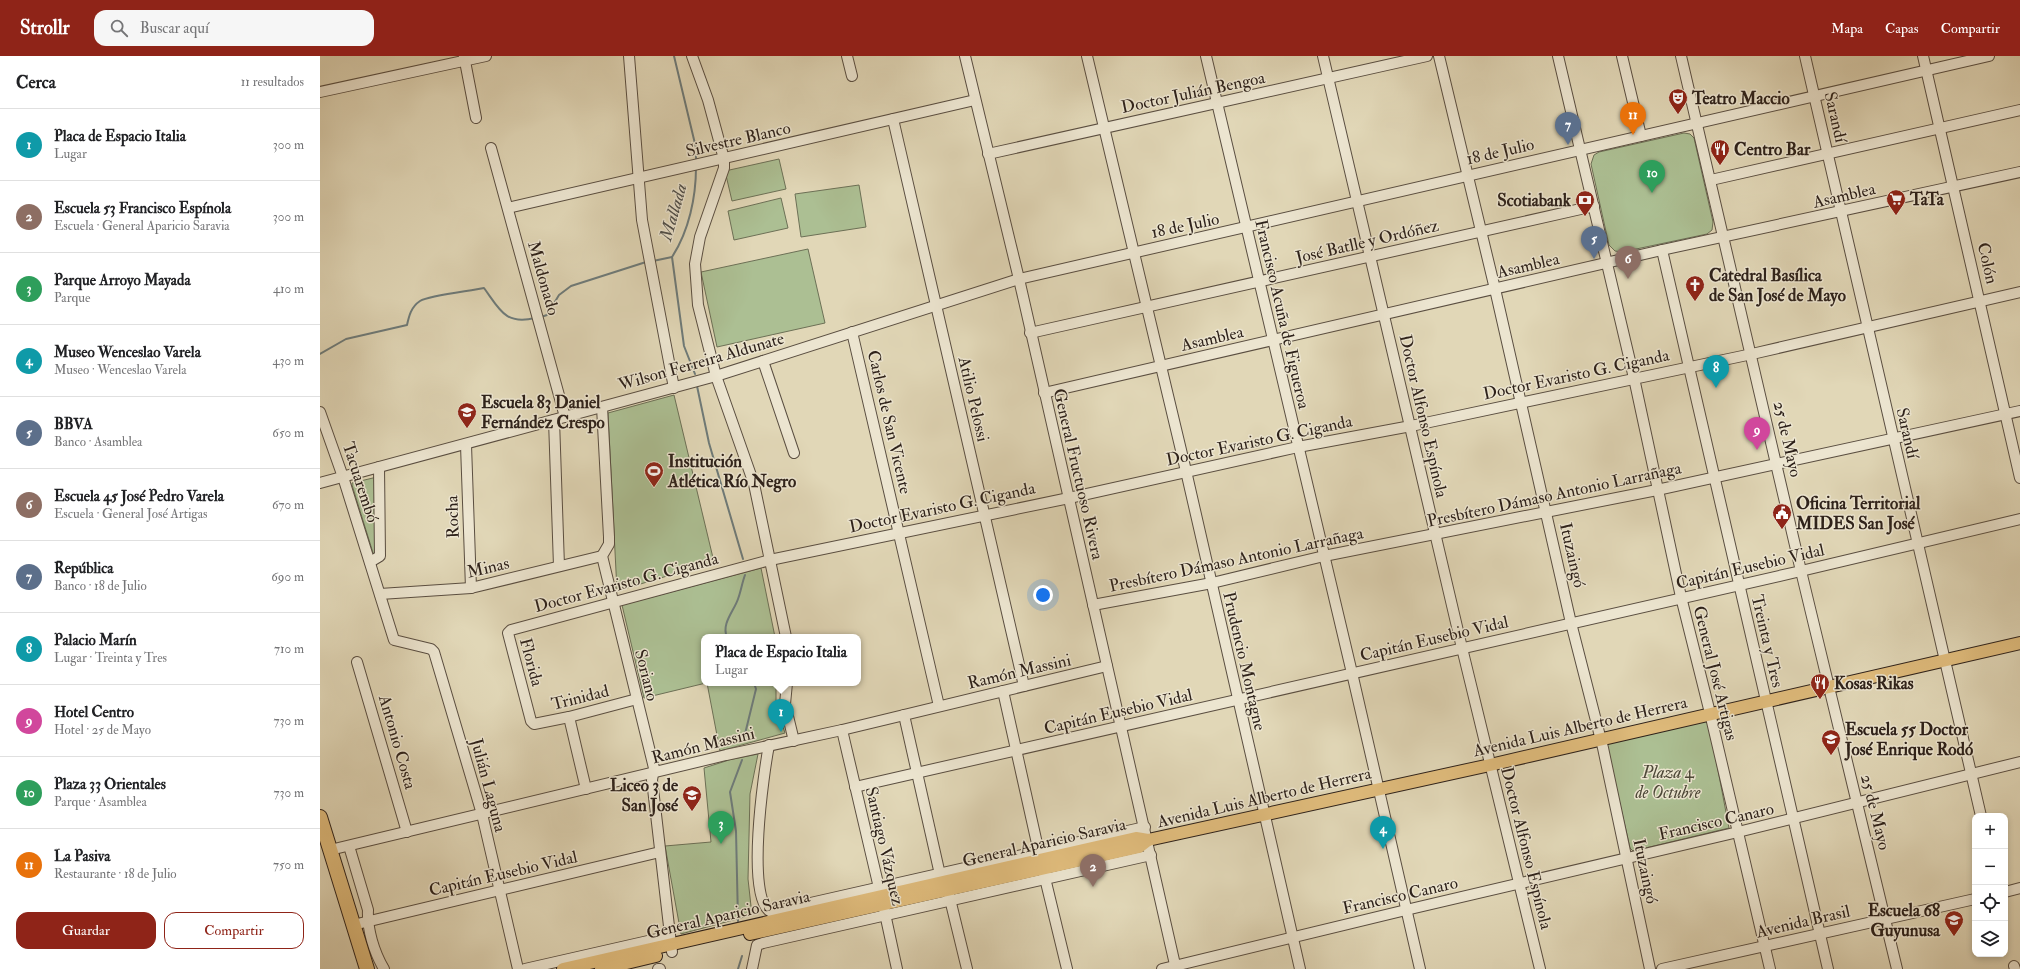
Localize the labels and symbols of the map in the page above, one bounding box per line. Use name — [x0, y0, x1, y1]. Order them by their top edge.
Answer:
street label: Doctor Julián Bengoa — [1119, 67, 1268, 119]
theatre icon: Teatro Maccio — [1667, 87, 1689, 115]
place label: Teatro Maccio — [1691, 88, 1790, 109]
street label: Sarandí — [1820, 90, 1852, 146]
pin: 11 — [1620, 102, 1646, 135]
pin: 7 — [1555, 112, 1581, 145]
street label: Silvestre Blanco — [684, 117, 793, 162]
street label: 18 de Julio — [1464, 133, 1536, 170]
restaurant icon: Centro Bar — [1709, 138, 1731, 166]
place label: Centro Bar — [1734, 139, 1811, 160]
pin: 10 — [1639, 160, 1665, 193]
street label: Asamblea — [1810, 178, 1878, 213]
water label: Mallada — [654, 181, 693, 244]
supermarket icon: TaTa — [1885, 188, 1907, 216]
bank icon: Scotiabank — [1574, 189, 1596, 217]
place label: TaTa — [1909, 189, 1945, 210]
place label: Scotiabank — [1497, 190, 1572, 211]
street label: 18 de Julio — [1149, 208, 1221, 244]
street label: José Batlle y Ordóñez — [1293, 215, 1441, 269]
street label: Francisco Acuña de Figueroa — [1250, 217, 1315, 412]
pin: 5 — [1581, 226, 1607, 259]
street label: Maldonado — [523, 238, 564, 318]
street label: Colón — [1973, 240, 2002, 286]
pin: 6 — [1615, 246, 1641, 279]
street label: Asamblea — [1494, 248, 1562, 283]
place label: Catedral Basílica de San José de Mayo — [1709, 265, 1846, 307]
church icon: Catedral Basílica de San José de Mayo — [1684, 274, 1706, 302]
street label: Asamblea — [1178, 321, 1246, 356]
street label: Wilson Ferreira Aldunate — [615, 328, 787, 396]
street label: Doctor Alfonso Espínola — [1394, 332, 1453, 501]
street label: Doctor Evaristo G. Ciganda — [1481, 344, 1672, 404]
street label: Carlos de San Vicente — [863, 348, 916, 496]
street label: Atilio Pelossi — [953, 354, 994, 444]
pin: 8 — [1703, 355, 1729, 388]
street label: General Fructuoso Rivera — [1049, 386, 1109, 563]
place label: Escuela 83 Daniel Fernández Crespo — [481, 392, 605, 434]
street label: 25 de Mayo — [1768, 399, 1806, 479]
school or university icon: Escuela 83 Daniel Fernández Crespo — [456, 401, 478, 429]
street label: Sarandí — [1892, 406, 1924, 462]
street label: Doctor Evaristo G. Ciganda — [1164, 410, 1355, 470]
pin: 9 — [1744, 417, 1770, 450]
street label: Tacuarembó — [338, 439, 383, 525]
place label: Institución Atlética Río Negro — [667, 451, 796, 493]
street label: Presbítero Dámaso Antonio Larrañaga — [1425, 457, 1684, 532]
sports icon: Institución Atlética Río Negro — [643, 460, 665, 488]
street label: Doctor Evaristo G. Ciganda — [847, 477, 1038, 537]
place label: Oficina Territorial MIDES San José — [1795, 493, 1921, 535]
street label: Rocha — [441, 494, 464, 539]
public building icon: Oficina Territorial MIDES San José — [1771, 502, 1793, 530]
street label: Ituzaingó — [1555, 521, 1590, 590]
street label: Presbítero Dámaso Antonio Larrañaga — [1107, 522, 1366, 597]
street label: Capitán Eusebio Vidal — [1674, 539, 1827, 595]
street label: Doctor Evaristo G. Ciganda — [532, 548, 721, 617]
street label: Minas — [465, 552, 511, 583]
your location — [1033, 585, 1053, 605]
street label: Prudencio Montagne — [1218, 590, 1271, 733]
street label: Treinta y Tres — [1746, 593, 1788, 690]
street label: General José Artigas — [1688, 604, 1742, 743]
street label: Capitán Eusebio Vidal — [1358, 611, 1511, 667]
street label: Florida — [515, 636, 548, 690]
street label: Soriano — [630, 647, 663, 703]
street label: Ramón Massini — [965, 649, 1073, 694]
restaurant icon: Kosas Rikas — [1809, 672, 1831, 700]
place label: Kosas Rikas — [1834, 673, 1914, 694]
street label: Trinidad — [549, 680, 612, 715]
street label: Capitán Eusebio Vidal — [1042, 684, 1195, 740]
street label: Avenida Luis Alberto de Herrera — [1470, 691, 1690, 762]
street label: Antonio Costa — [374, 692, 421, 793]
pin: 1 — [768, 699, 794, 732]
place label: Escuela 55 Doctor José Enrique Rodó — [1844, 719, 1973, 761]
street label: Ramón Massini — [649, 722, 757, 768]
school or university icon: Escuela 55 Doctor José Enrique Rodó — [1820, 728, 1842, 756]
street label: Julián Laguna — [465, 735, 511, 835]
street label: Avenida Luis Alberto de Herrera — [1154, 762, 1374, 833]
park label: Plaza 4 de Octubre — [1634, 762, 1701, 803]
street label: Doctor Alfonso Espínola — [1495, 765, 1557, 933]
street label: 25 de Mayo — [1855, 772, 1895, 852]
place label: Liceo 3 de San José — [610, 775, 679, 817]
school or university icon: Liceo 3 de San José — [681, 784, 703, 812]
street label: Santiago Vázquez — [861, 785, 908, 907]
street label: Francisco Canaro — [1656, 798, 1776, 845]
pin: 3 — [708, 811, 734, 844]
street label: General Aparicio Saravia — [960, 813, 1129, 872]
pin: 4 — [1370, 816, 1396, 849]
street label: Ituzaingó — [1628, 837, 1663, 906]
street label: Capitán Eusebio Vidal — [427, 846, 580, 902]
pin: 2 — [1080, 854, 1106, 887]
street label: Francisco Canaro — [1340, 872, 1460, 919]
street label: General Aparicio Saravia — [644, 885, 813, 944]
street label: Avenida Brasil — [1753, 900, 1853, 943]
place label: Escuela 68 Guyunusa — [1868, 900, 1941, 942]
school or university icon: Escuela 68 Guyunusa — [1943, 909, 1965, 937]

